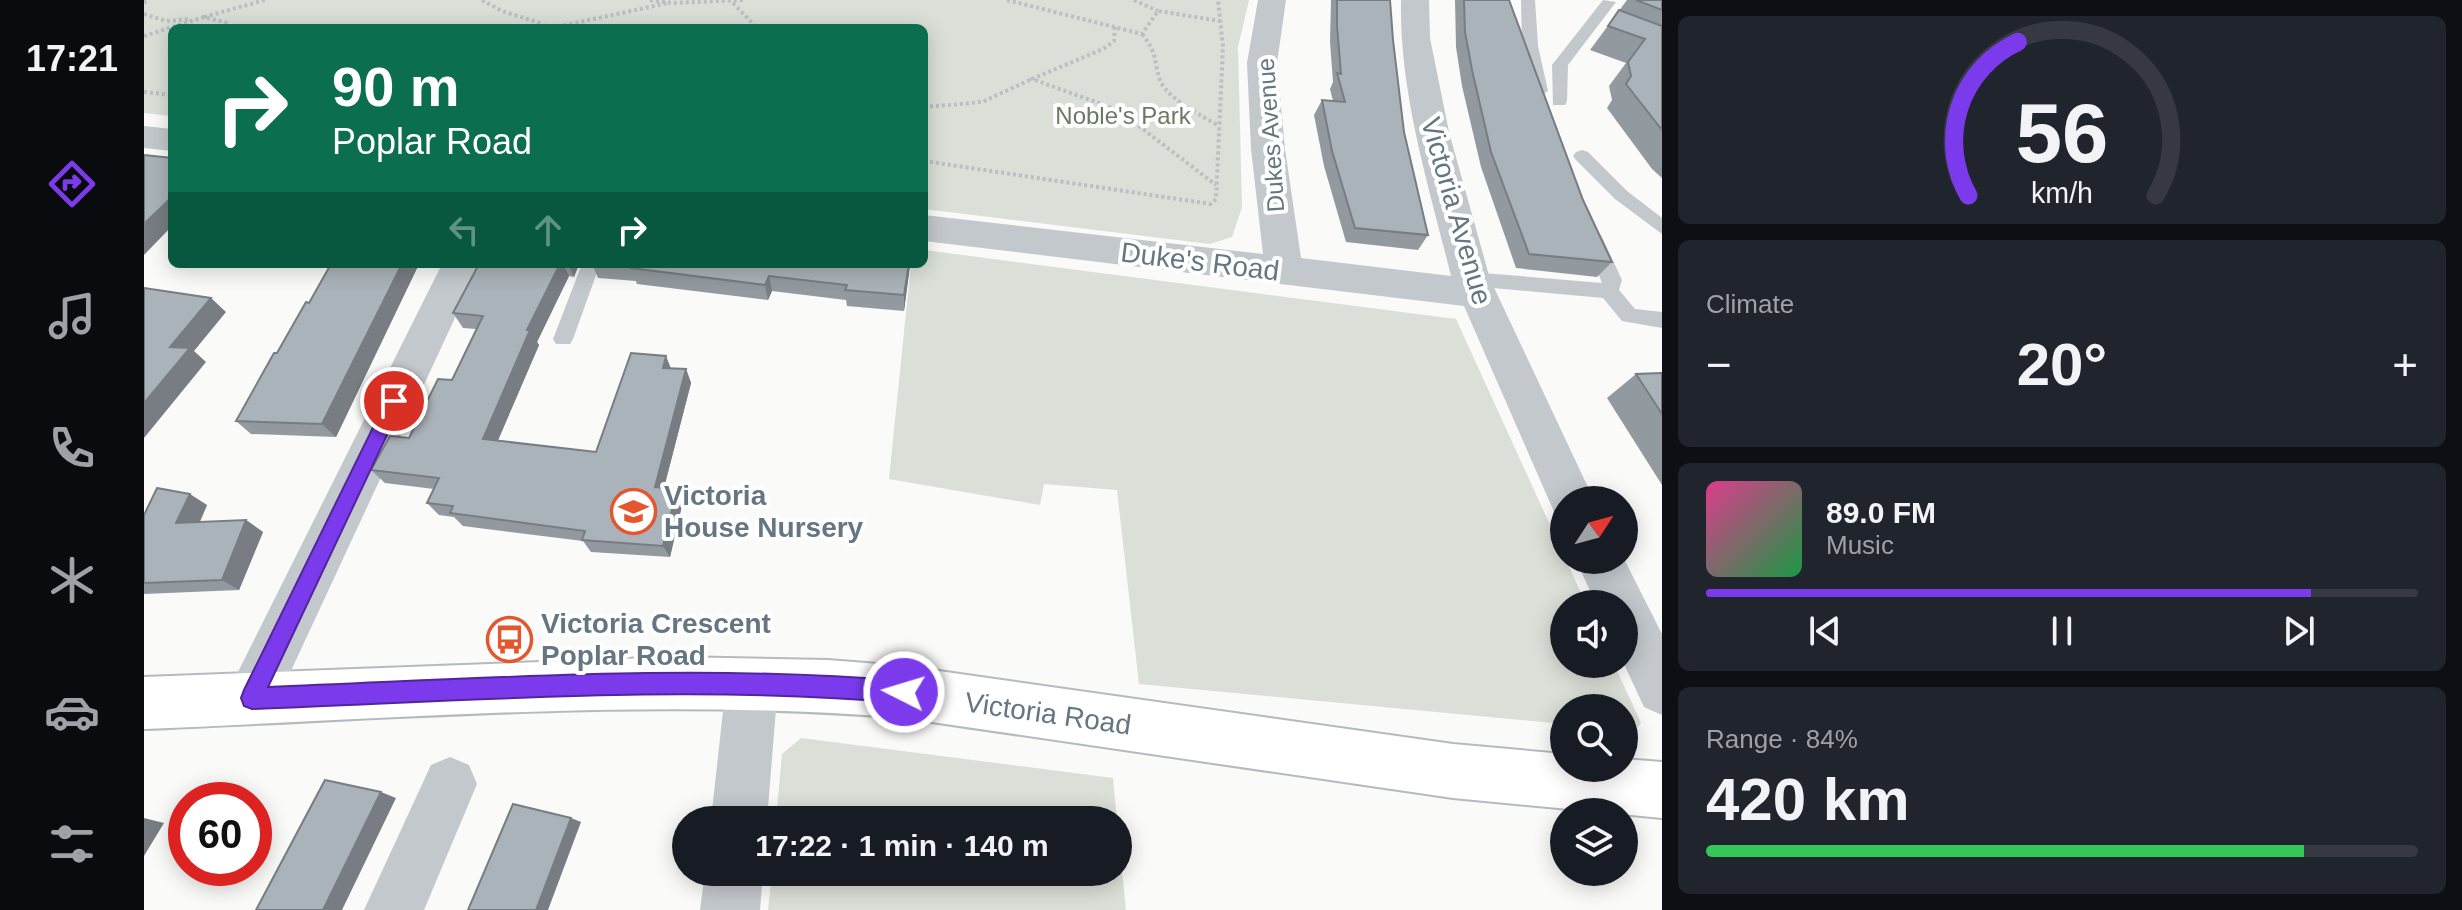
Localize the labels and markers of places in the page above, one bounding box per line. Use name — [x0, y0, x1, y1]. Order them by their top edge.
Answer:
pin — [360, 367, 428, 435]
place label: Victoria House Nursery — [664, 480, 864, 543]
school or university icon: Victoria House Nursery — [609, 487, 657, 535]
place label: Victoria Crescent Poplar Road — [541, 608, 771, 671]
bus stop icon: Victoria Crescent Poplar Road — [486, 615, 534, 663]

